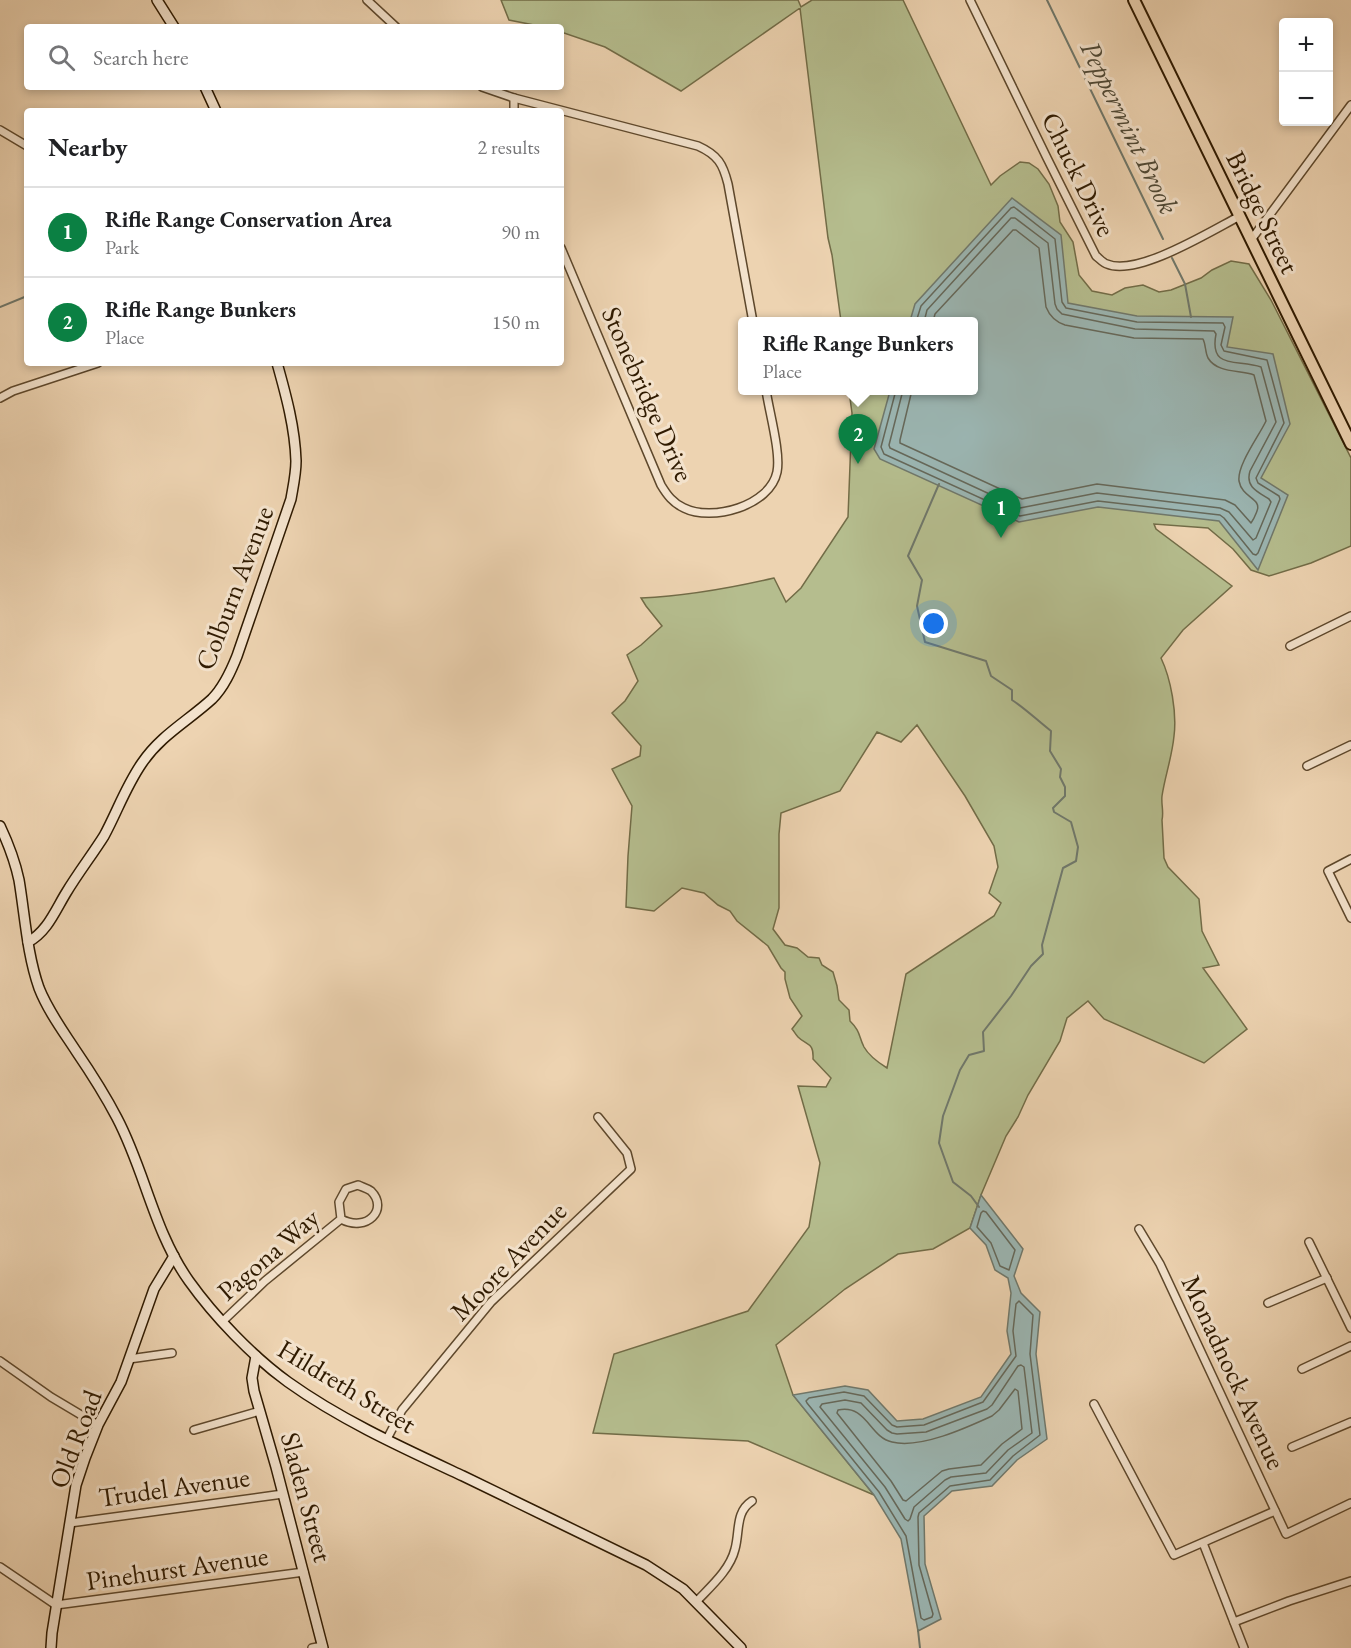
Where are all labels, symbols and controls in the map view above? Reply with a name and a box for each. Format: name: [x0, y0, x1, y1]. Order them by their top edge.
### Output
map controls: [1279, 18, 1333, 126]
button: +: [1279, 18, 1333, 72]
search box: [24, 24, 564, 90]
water label: Peppermint Brook: [1072, 34, 1188, 220]
icon: search: [45, 41, 78, 74]
text: Search here: [93, 43, 188, 72]
button: −: [1279, 72, 1333, 126]
street label: Chuck Drive: [1034, 106, 1124, 242]
text: Nearby: [48, 130, 128, 164]
text: 2 results: [477, 134, 540, 160]
street label: Bridge Street: [1218, 145, 1308, 280]
text: Rifle Range Conservation Area: [105, 205, 392, 234]
text: 1: [62, 219, 73, 245]
text: 90 m: [501, 219, 540, 245]
text: Park: [105, 234, 139, 260]
text: Rifle Range Bunkers: [105, 295, 296, 324]
street label: Stonebridge Drive: [594, 301, 702, 487]
text: 2: [62, 309, 73, 335]
text: 150 m: [492, 309, 540, 335]
popup: [738, 317, 978, 395]
text: Place: [105, 324, 144, 350]
text: Rifle Range Bunkers: [763, 329, 953, 358]
text: Place: [763, 358, 802, 384]
pin: 2: [838, 414, 878, 464]
pin: 1: [982, 488, 1020, 538]
street label: Colburn Avenue: [187, 501, 281, 675]
your location: [919, 609, 948, 638]
street label: Moore Avenue: [442, 1194, 574, 1328]
street label: Pagona Way: [210, 1200, 326, 1308]
street label: Monadnock Avenue: [1174, 1269, 1294, 1475]
street label: Hildreth Street: [271, 1331, 423, 1441]
street label: Old Road: [40, 1384, 110, 1493]
street label: Sladen Street: [273, 1428, 341, 1566]
street label: Trudel Avenue: [96, 1459, 252, 1515]
street label: Pinehurst Avenue: [84, 1538, 270, 1598]

